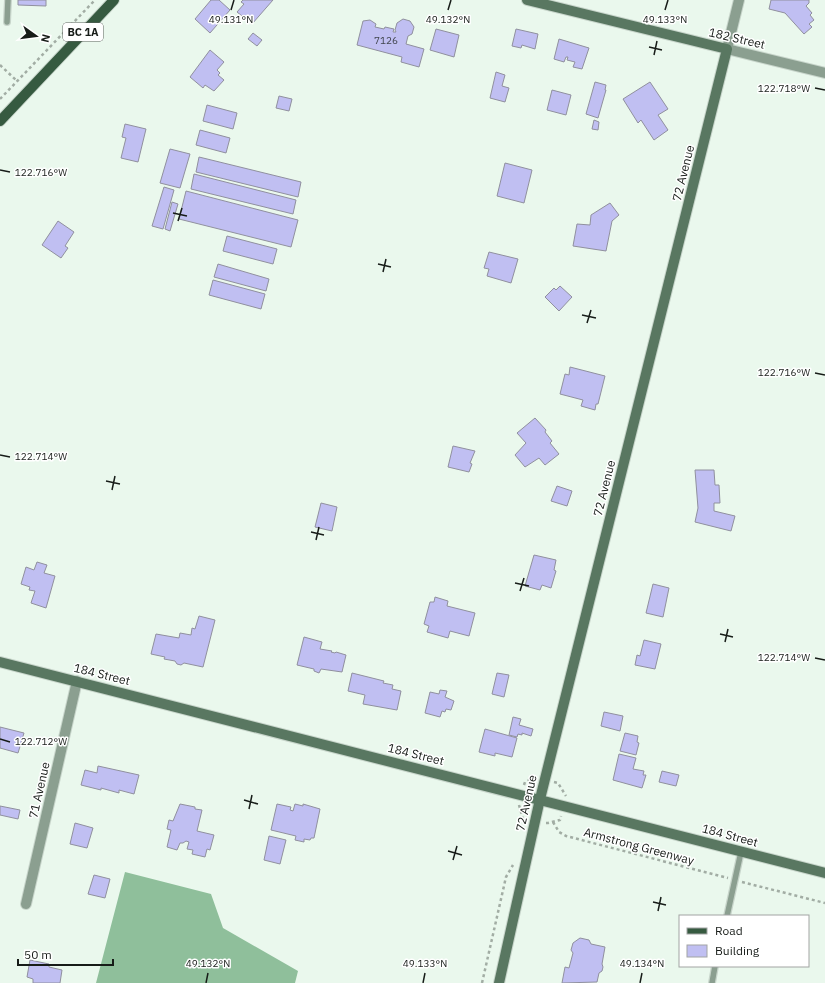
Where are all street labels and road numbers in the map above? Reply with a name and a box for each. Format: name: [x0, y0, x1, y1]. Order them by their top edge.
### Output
road number: BC 1A: [63, 23, 103, 41]
street label: 182 Street: [707, 24, 767, 52]
street label: 72 Avenue: [669, 143, 697, 203]
street label: 72 Avenue: [590, 458, 618, 518]
street label: 184 Street: [72, 660, 132, 688]
street label: 184 Street: [386, 740, 446, 768]
street label: 71 Avenue: [25, 760, 53, 820]
street label: 72 Avenue: [512, 773, 540, 833]
street label: 184 Street: [700, 820, 760, 850]
street label: Armstrong Greenway: [582, 824, 696, 868]

